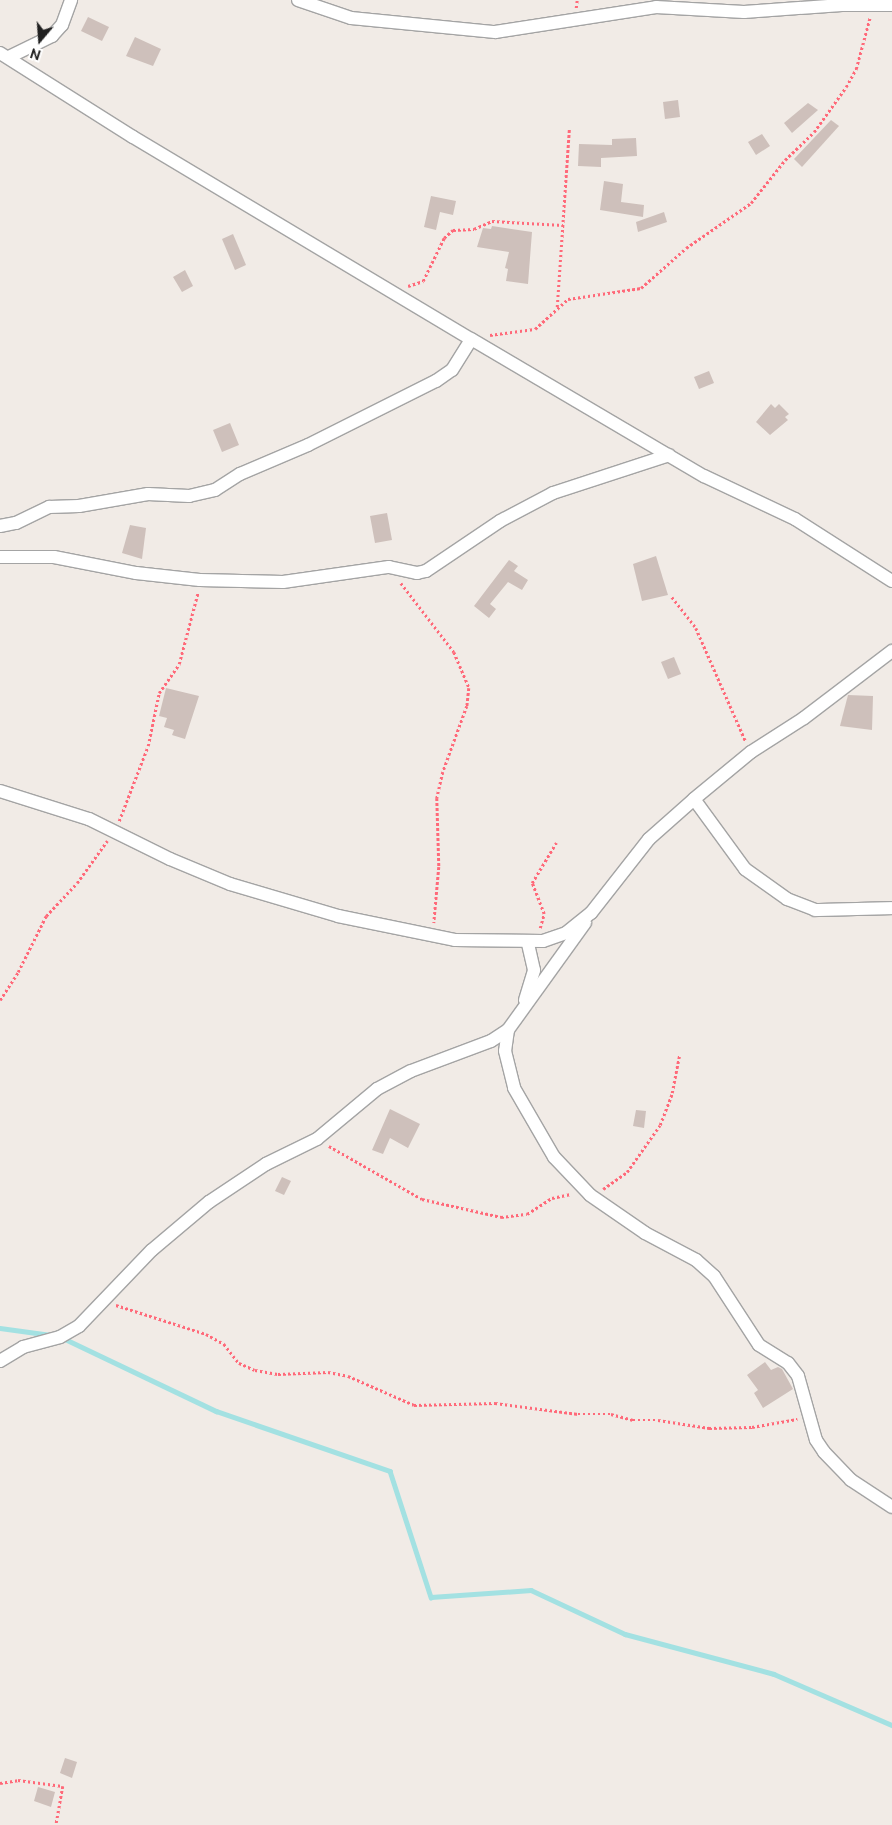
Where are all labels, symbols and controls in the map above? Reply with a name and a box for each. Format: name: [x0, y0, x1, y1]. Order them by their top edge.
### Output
north arrow: [15, 15, 65, 65]
text: N: [28, 45, 43, 63]

